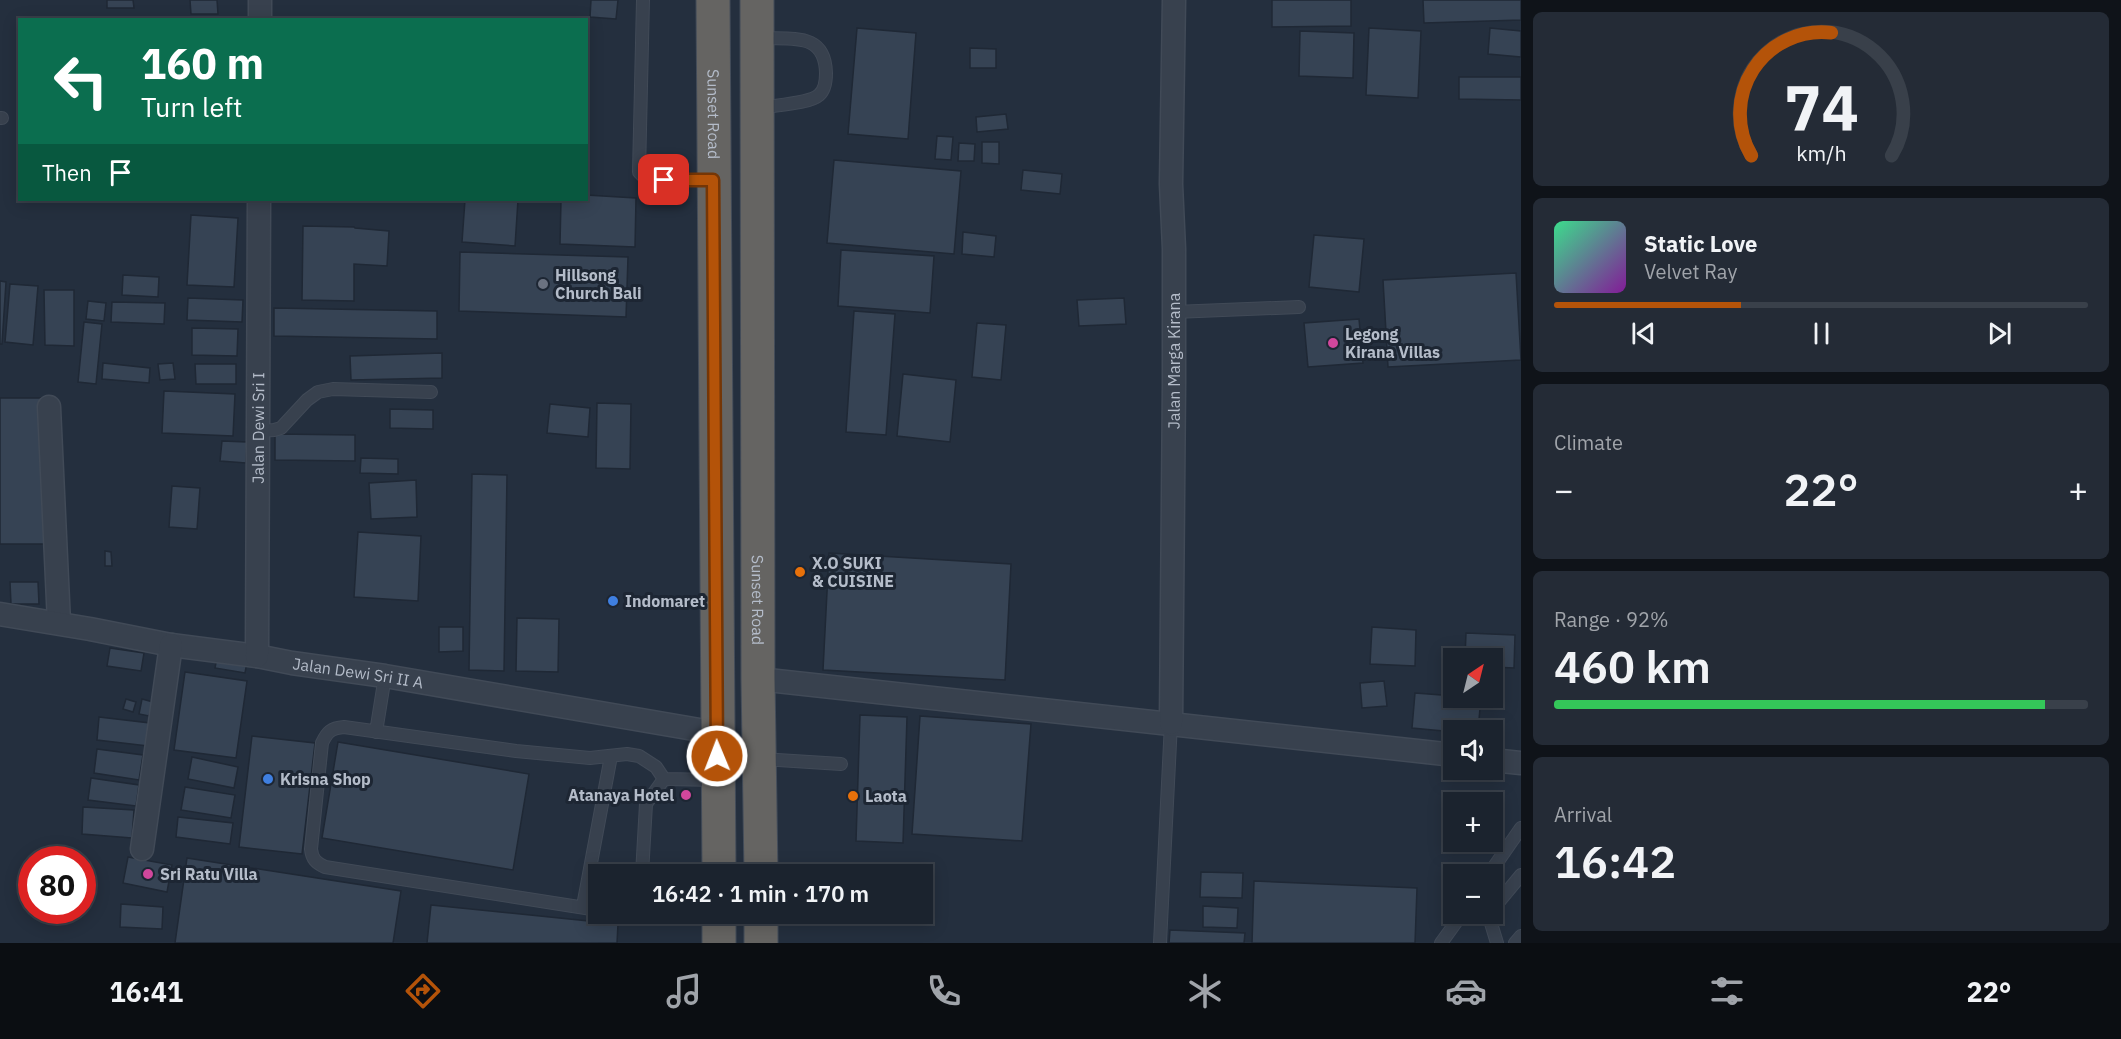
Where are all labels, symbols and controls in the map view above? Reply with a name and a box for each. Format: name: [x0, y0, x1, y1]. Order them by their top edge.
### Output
text: 160 m: [141, 36, 264, 91]
icon: left: [42, 42, 120, 120]
text: 74: [1784, 66, 1858, 147]
street label: Sunset Road: [703, 69, 724, 159]
text: Turn left: [141, 89, 242, 124]
text: km/h: [1796, 139, 1846, 167]
pin: [638, 154, 689, 205]
icon: arrive: [104, 156, 137, 189]
text: Then: [42, 158, 92, 187]
icon: arrive: [647, 163, 680, 196]
text: Static Love: [1644, 229, 1757, 258]
text: Velvet Ray: [1644, 258, 1737, 285]
place label: Hillsong Church Bali: [555, 265, 642, 303]
marker: Hillsong Church Bali: [536, 277, 550, 291]
street label: Jalan Marga Kirana: [1164, 292, 1184, 429]
icon: previous: [1627, 317, 1660, 350]
icon: pause: [1805, 317, 1838, 350]
icon: next: [1983, 317, 2016, 350]
place label: Legong Kirana Villas: [1345, 324, 1440, 362]
marker: Legong Kirana Villas: [1326, 336, 1340, 350]
street label: Jalan Dewi Sri I: [248, 372, 268, 484]
text: Climate: [1554, 429, 1623, 456]
text: 22°: [1783, 460, 1859, 518]
text: −: [1554, 468, 1574, 511]
text: +: [2068, 468, 2088, 511]
place label: X.O SUKI & CUISINE: [812, 553, 894, 591]
street label: Sunset Road: [748, 555, 768, 645]
marker: X.O SUKI & CUISINE: [793, 565, 807, 579]
place label: Indomaret: [625, 591, 705, 611]
marker: Indomaret: [606, 594, 620, 608]
text: Range · 92%: [1554, 606, 1669, 633]
text: 460 km: [1554, 637, 1711, 695]
north arrow: [1443, 648, 1503, 708]
map controls: [1443, 648, 1503, 924]
street label: Jalan Dewi Sri II A: [291, 653, 425, 692]
button: sound: [1443, 720, 1503, 780]
position arrow: [685, 724, 749, 788]
place label: Krisna Shop: [280, 769, 371, 789]
marker: Krisna Shop: [261, 772, 275, 786]
place label: Atanaya Hotel: [568, 785, 674, 805]
place label: Laota: [865, 786, 907, 806]
marker: Atanaya Hotel: [679, 788, 693, 802]
marker: Laota: [846, 789, 860, 803]
button: +: [1443, 792, 1503, 852]
text: Arrival: [1554, 801, 1612, 828]
text: 16:42: [1554, 832, 1676, 890]
speed limit sign: 80: [18, 846, 96, 924]
place label: Sri Ratu Villa: [160, 864, 258, 884]
button: −: [1443, 864, 1503, 924]
marker: Sri Ratu Villa: [141, 867, 155, 881]
text: 16:42 · 1 min · 170 m: [652, 879, 869, 908]
icon: directions: [402, 970, 444, 1012]
icon: music: [663, 970, 705, 1012]
icon: phone: [923, 970, 965, 1012]
icon: climate: [1184, 970, 1226, 1012]
icon: car: [1445, 970, 1487, 1012]
icon: filters: [1706, 970, 1748, 1012]
text: 16:41: [109, 974, 183, 1009]
text: 22°: [1966, 974, 2012, 1009]

